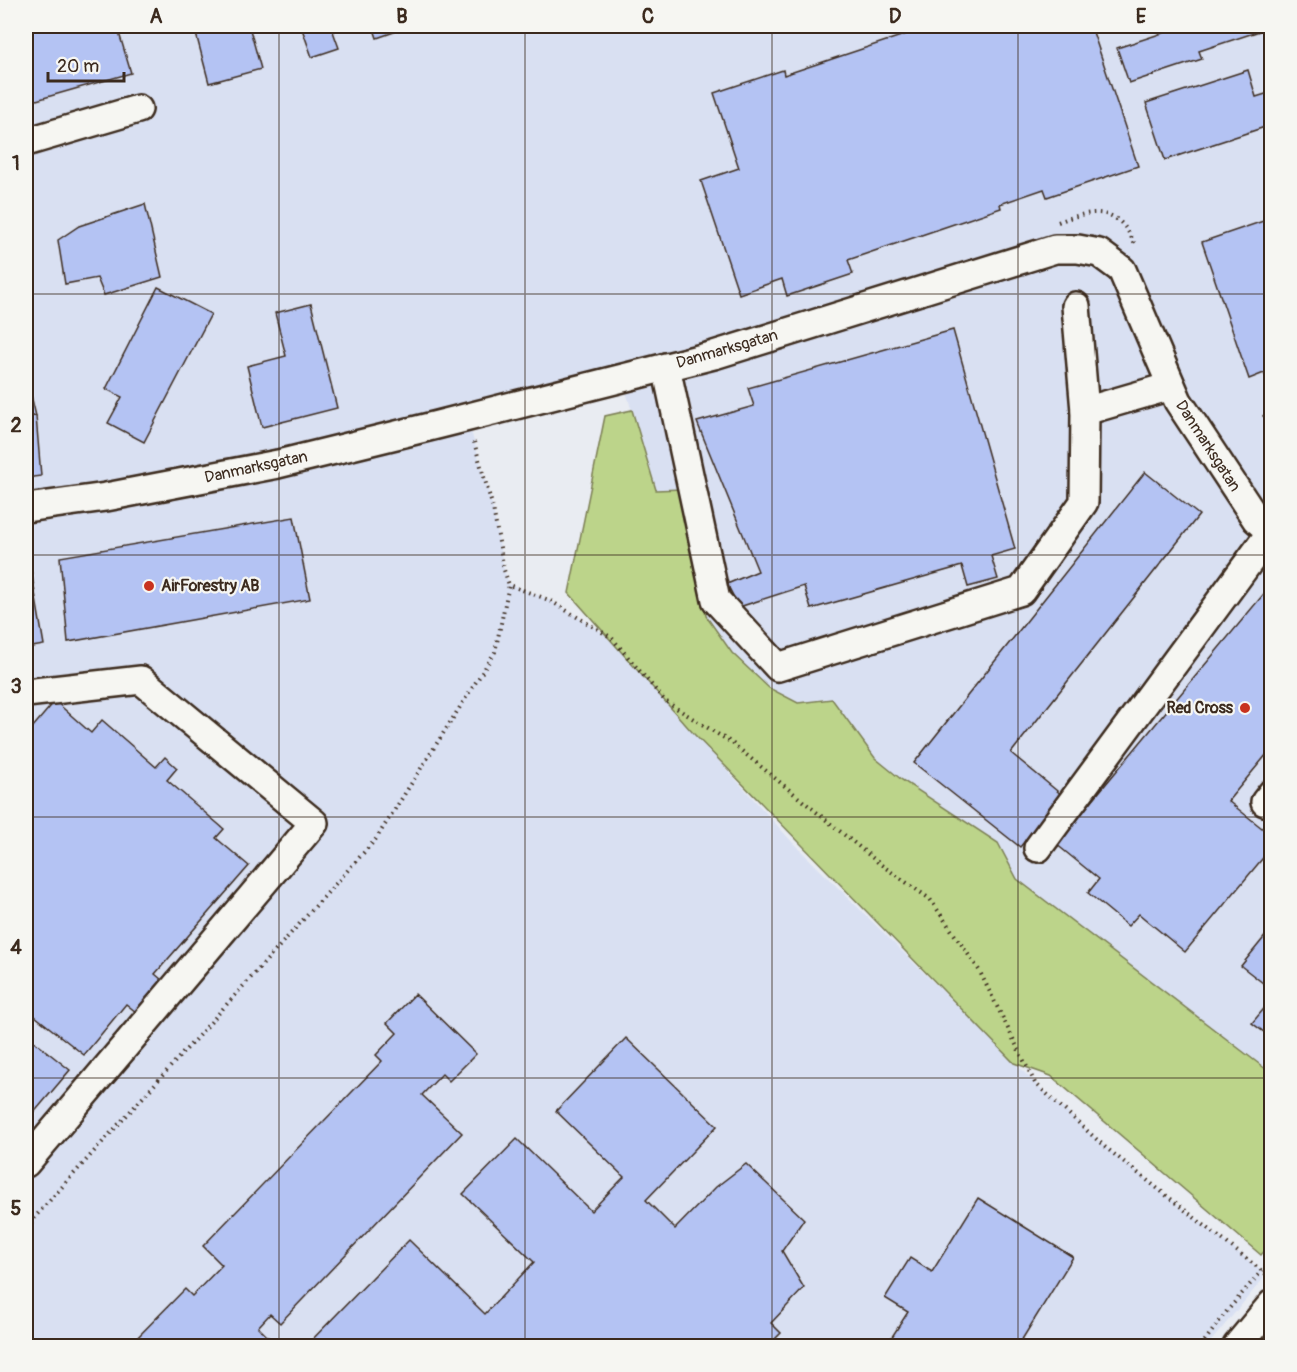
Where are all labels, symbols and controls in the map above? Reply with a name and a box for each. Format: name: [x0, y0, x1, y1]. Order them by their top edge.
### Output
text: A: [150, 4, 163, 29]
text: B: [396, 4, 408, 29]
text: C: [642, 4, 654, 29]
text: D: [889, 4, 902, 29]
text: E: [1136, 4, 1147, 29]
scale bar: [48, 45, 124, 83]
text: 20 m: [57, 55, 99, 78]
text: 1: [12, 151, 20, 176]
street label: Danmarksgatan: [674, 325, 780, 373]
street label: Danmarksgatan: [1171, 397, 1245, 495]
text: 2: [10, 413, 22, 438]
street label: Danmarksgatan: [203, 446, 309, 488]
place label: AirForestry AB: [161, 576, 259, 596]
marker: AirForestry AB: [142, 579, 156, 593]
text: 3: [10, 674, 22, 699]
place label: Red Cross: [1166, 698, 1234, 718]
marker: Red Cross: [1238, 701, 1252, 715]
text: 4: [10, 935, 22, 960]
text: 5: [11, 1196, 22, 1221]

